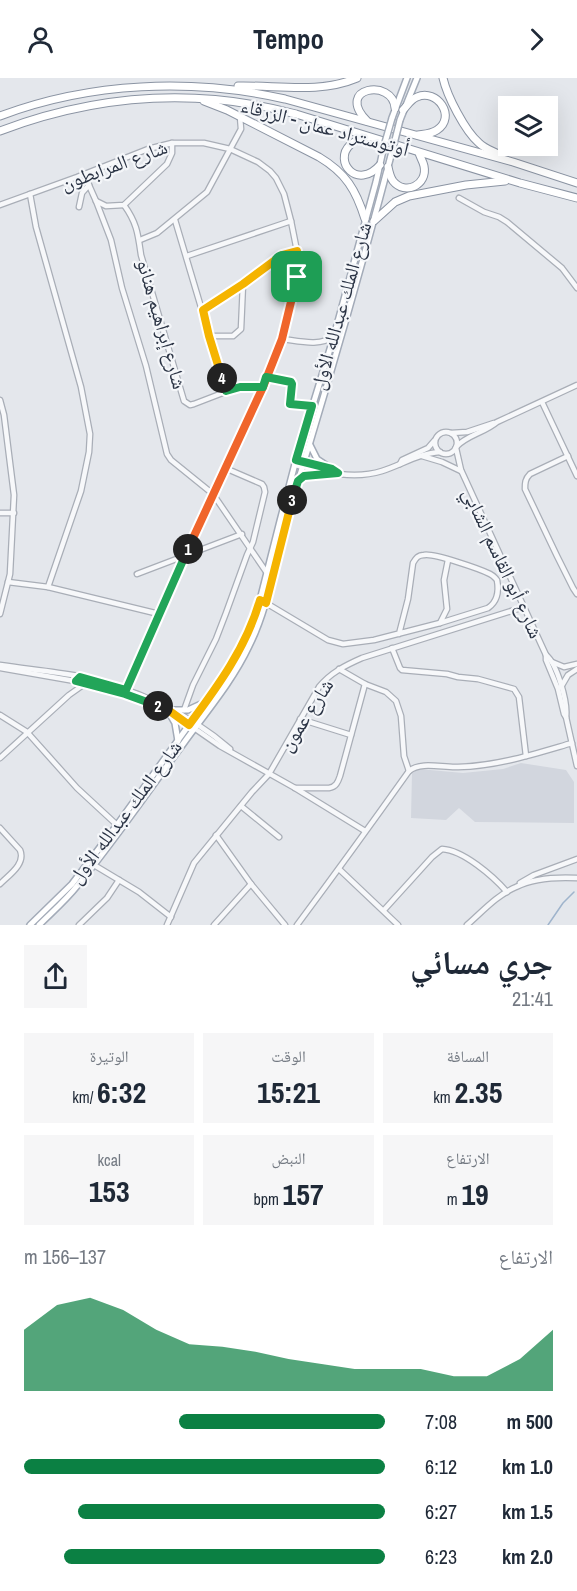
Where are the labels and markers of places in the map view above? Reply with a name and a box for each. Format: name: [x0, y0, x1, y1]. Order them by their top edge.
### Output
pin: [271, 251, 322, 302]
pin: 4: [207, 363, 237, 393]
pin: 3: [277, 485, 307, 515]
pin: 1: [173, 534, 203, 564]
pin: 2: [143, 691, 173, 721]

